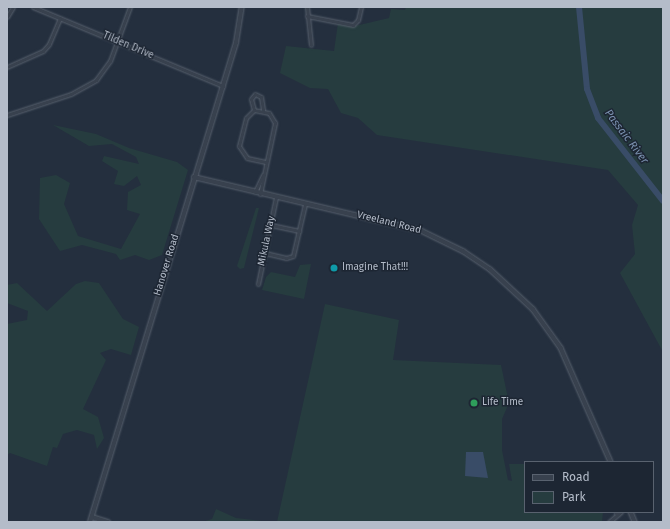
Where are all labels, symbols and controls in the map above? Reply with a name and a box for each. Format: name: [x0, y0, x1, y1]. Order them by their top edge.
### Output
street label: Tilden Drive: [101, 30, 155, 62]
water label: Passaic River: [601, 107, 651, 167]
street label: Vreeland Road: [356, 209, 422, 237]
street label: Mikula Way: [256, 215, 278, 267]
street label: Hanover Road: [152, 233, 182, 297]
place label: Imagine That!!!: [342, 262, 408, 274]
marker: Imagine That!!!: [329, 263, 339, 273]
place label: Life Time: [482, 397, 523, 409]
marker: Life Time: [469, 398, 479, 408]
legend: [524, 461, 654, 513]
text: Road: [562, 470, 590, 484]
text: Park: [562, 490, 586, 504]

